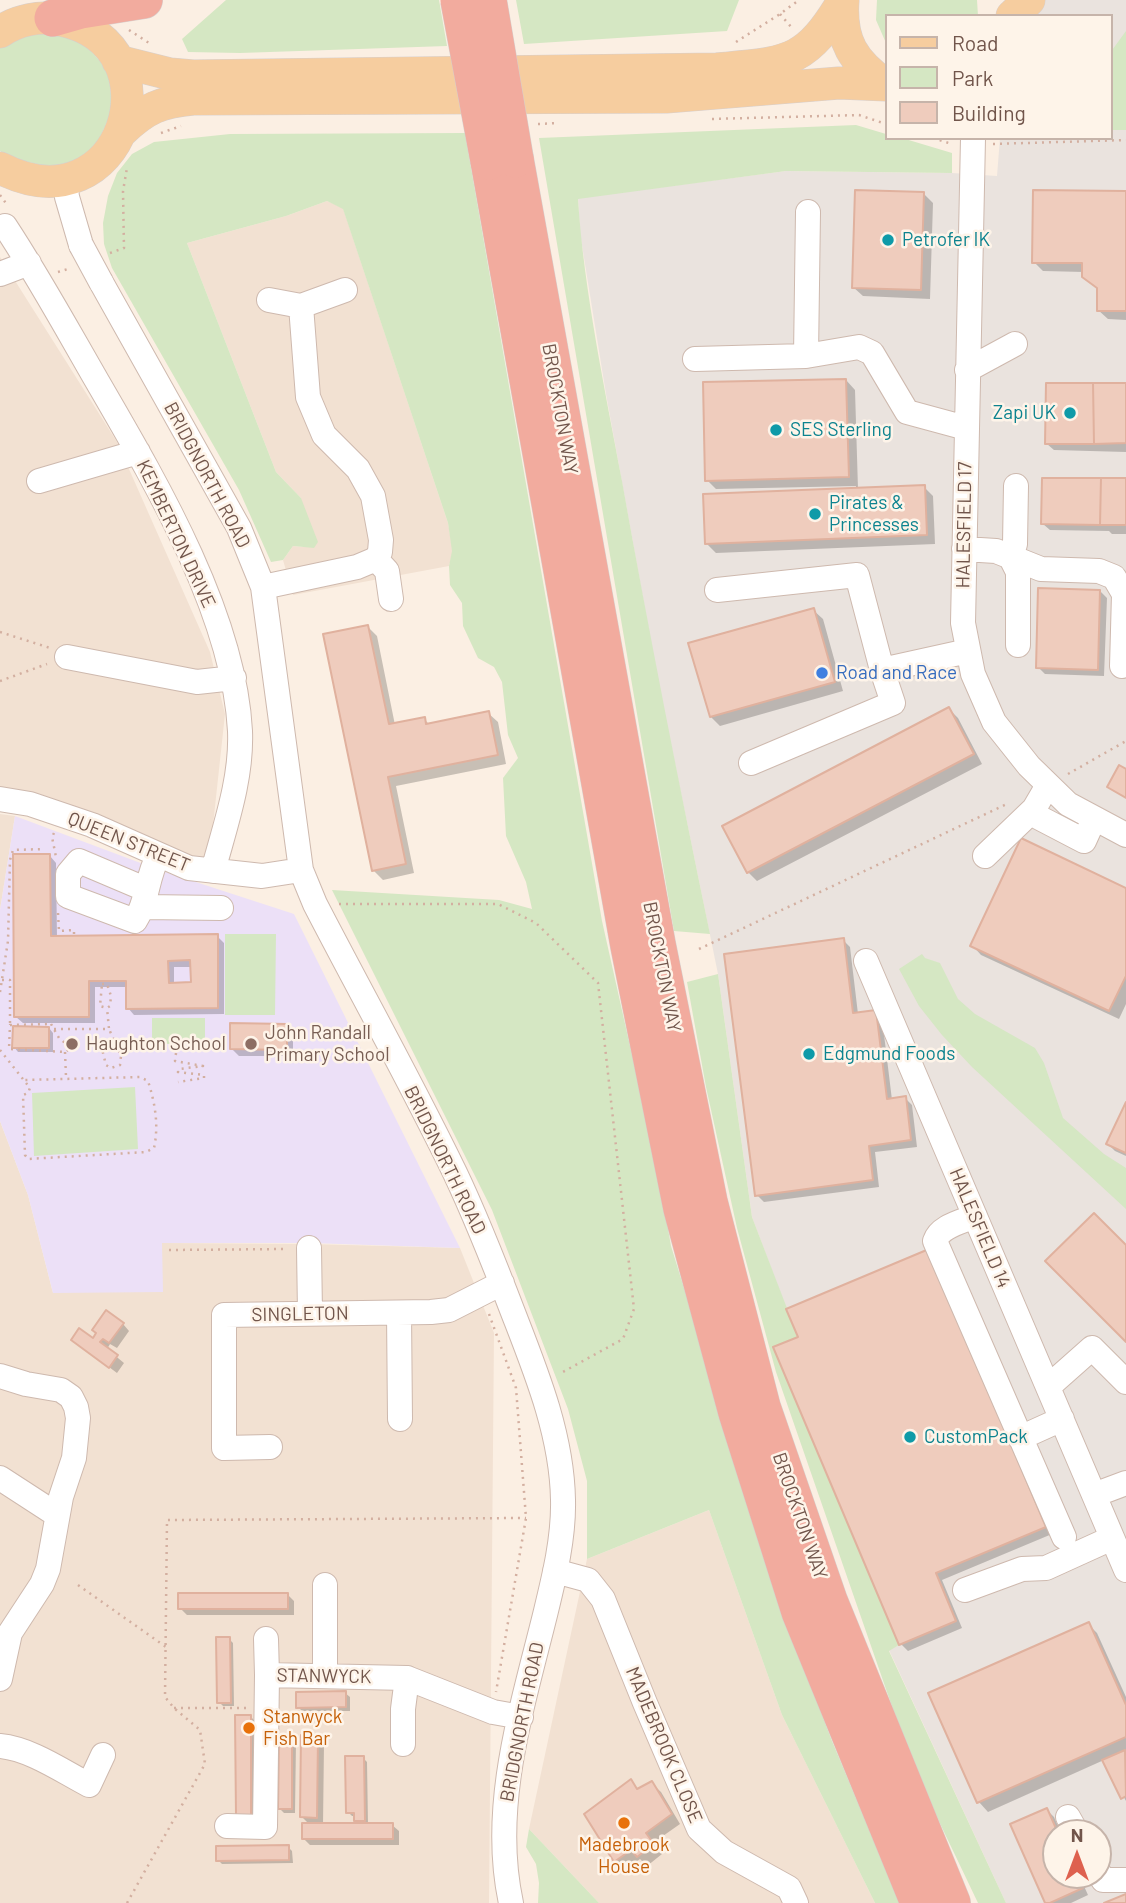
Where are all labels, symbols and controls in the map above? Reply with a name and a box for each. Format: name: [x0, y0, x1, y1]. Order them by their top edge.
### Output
legend: [884, 14, 1112, 140]
text: Road: [952, 30, 998, 55]
text: Park: [952, 65, 993, 90]
text: Building: [952, 100, 1026, 125]
place label: Petrofer IK: [902, 229, 990, 251]
marker: Petrofer IK: [880, 232, 896, 248]
street label: BROCKTON WAY: [537, 342, 583, 476]
street label: BRIDGNORTH ROAD: [159, 398, 255, 552]
place label: Zapi UK: [993, 402, 1056, 424]
marker: Zapi UK: [1062, 405, 1078, 421]
place label: SES Sterling: [790, 419, 892, 441]
marker: SES Sterling: [768, 422, 784, 438]
street label: KEMBERTON DRIVE: [132, 456, 220, 612]
street label: HALESFIELD 17: [951, 461, 977, 589]
place label: Pirates & Princesses: [829, 492, 919, 536]
marker: Pirates & Princesses: [807, 506, 823, 522]
place label: Road and Race: [836, 662, 957, 684]
marker: Road and Race: [814, 665, 830, 681]
street label: QUEEN STREET: [65, 807, 193, 877]
street label: BROCKTON WAY: [638, 900, 686, 1034]
place label: John Randall Primary School: [265, 1022, 390, 1066]
place label: Haughton School: [86, 1033, 226, 1055]
marker: Haughton School: [64, 1036, 80, 1052]
marker: John Randall Primary School: [243, 1036, 259, 1052]
place label: Edgmund Foods: [823, 1043, 955, 1065]
marker: Edgmund Foods: [801, 1046, 817, 1062]
street label: BRIDGNORTH ROAD: [399, 1082, 491, 1238]
street label: HALESFIELD 14: [944, 1165, 1016, 1291]
street label: SINGLETON: [251, 1302, 349, 1326]
place label: CustomPack: [924, 1426, 1028, 1448]
marker: CustomPack: [902, 1429, 918, 1445]
street label: BROCKTON WAY: [768, 1450, 832, 1582]
street label: BRIDGNORTH ROAD: [495, 1640, 549, 1804]
street label: MADEBROOK CLOSE: [621, 1663, 707, 1827]
street label: STANWYCK: [276, 1664, 372, 1688]
place label: Stanwyck Fish Bar: [263, 1706, 342, 1750]
marker: Stanwyck Fish Bar: [241, 1720, 257, 1736]
marker: Madebrook House: [616, 1815, 632, 1831]
north arrow: [1042, 1819, 1112, 1889]
text: N: [1071, 1823, 1083, 1846]
place label: Madebrook House: [578, 1834, 670, 1878]

